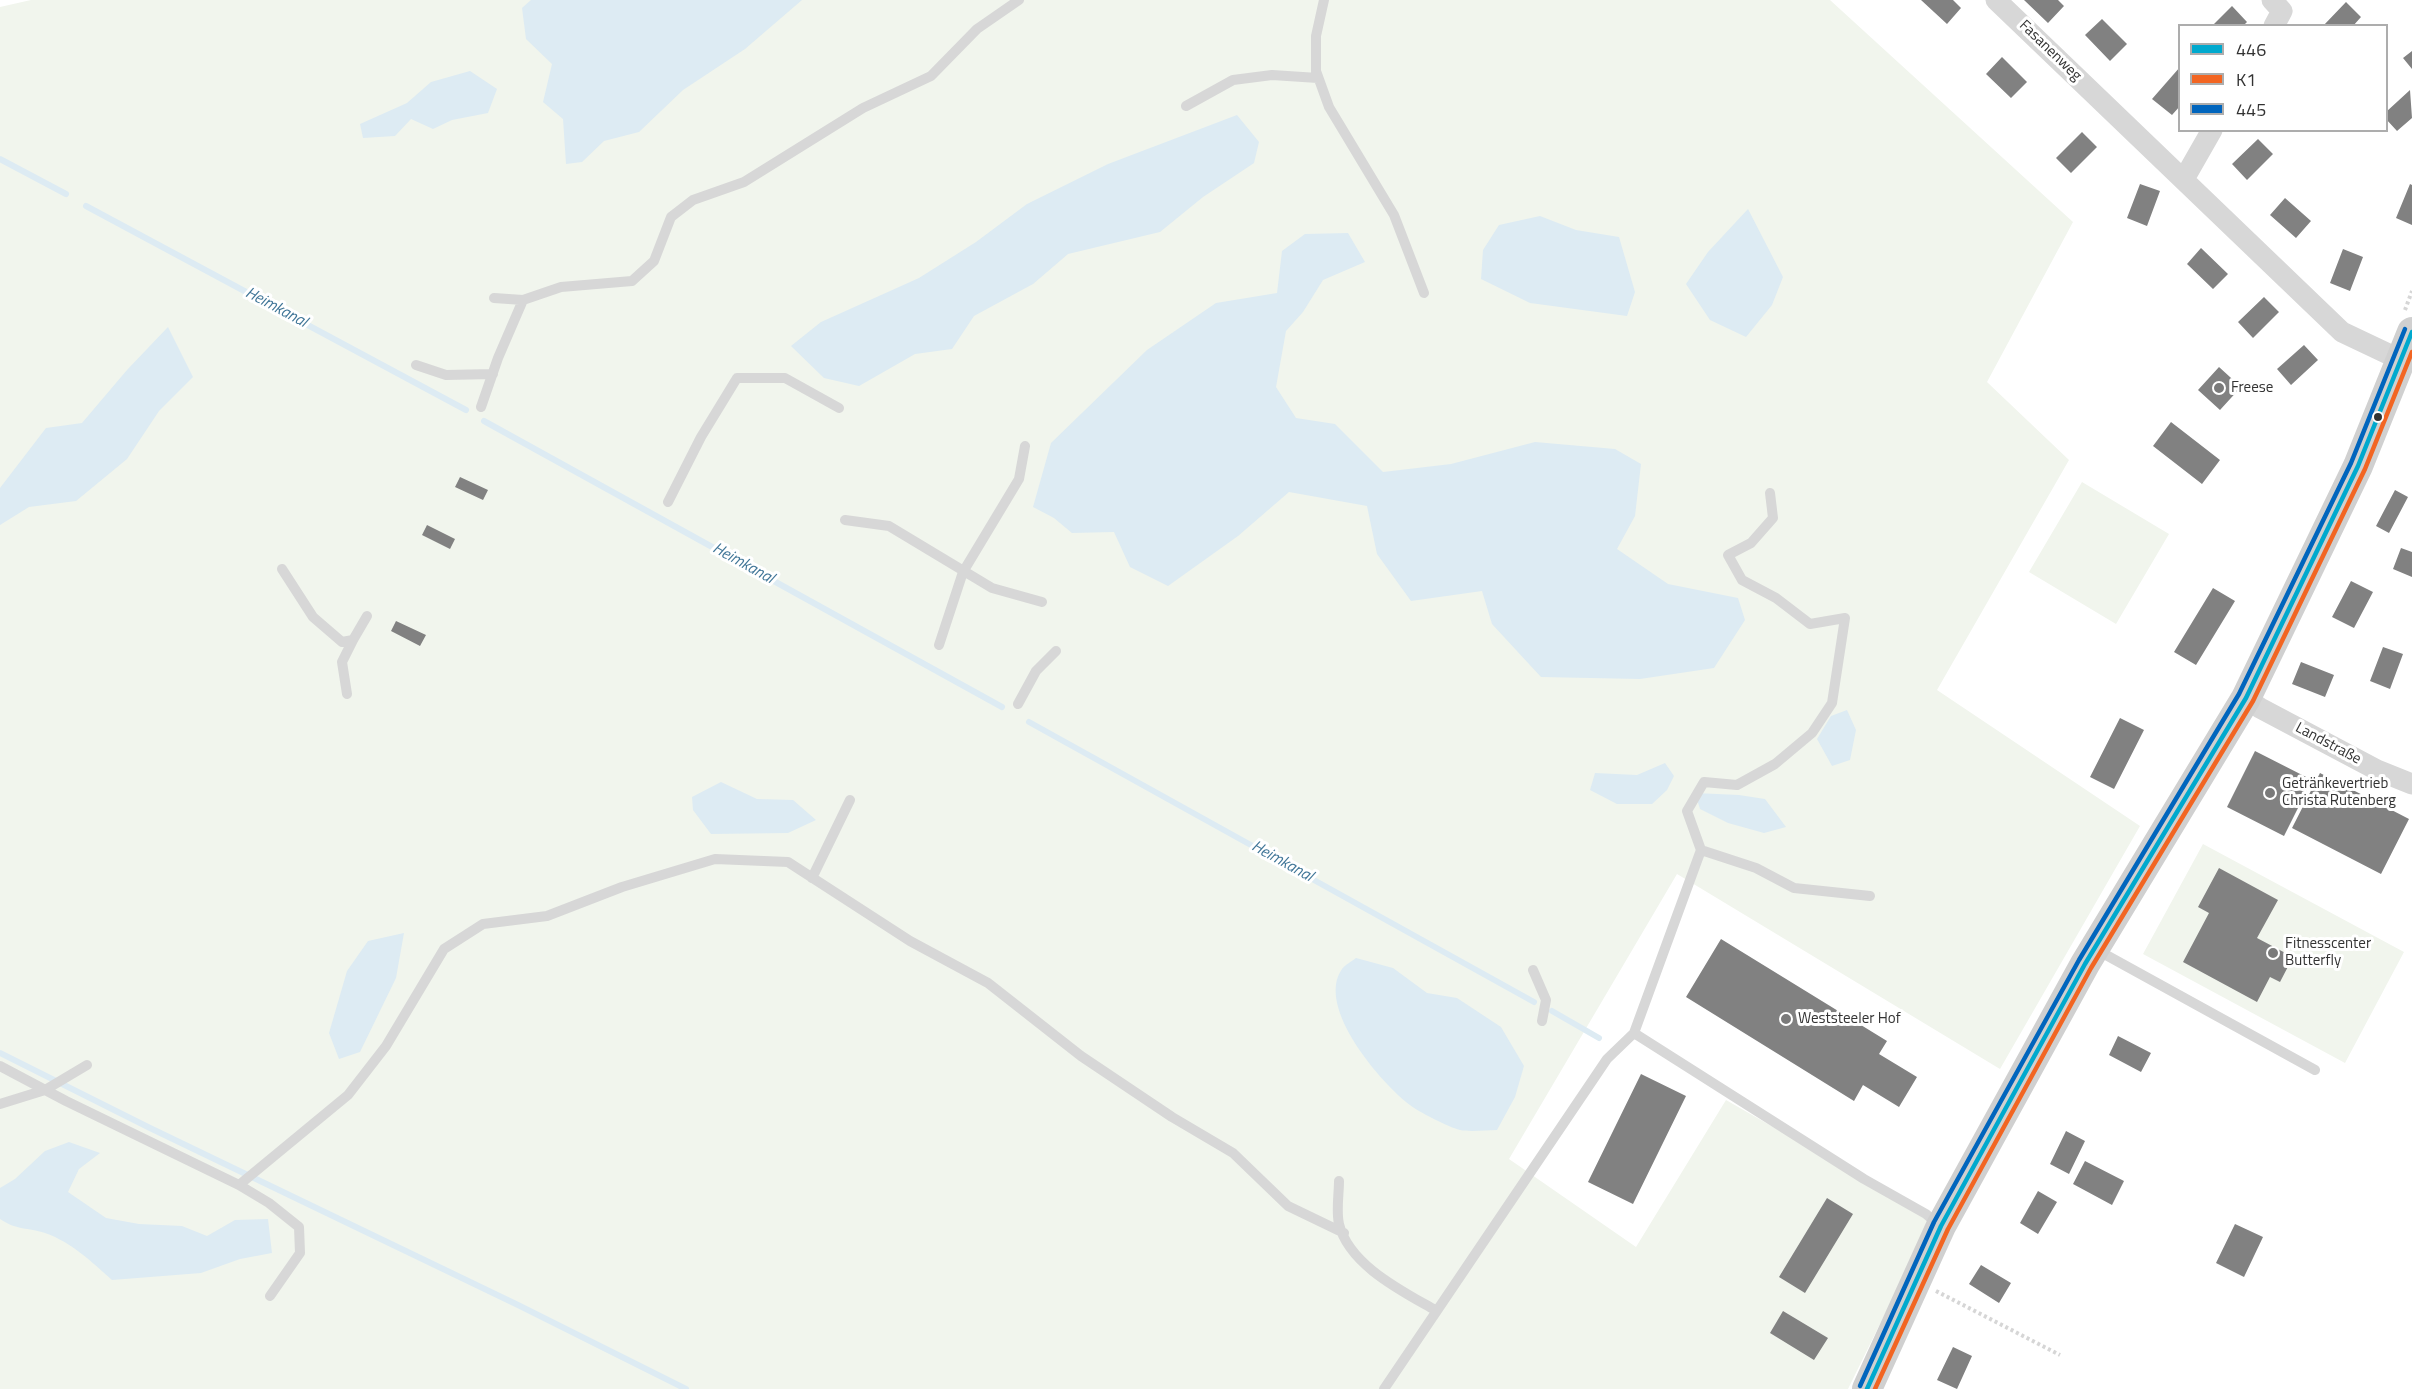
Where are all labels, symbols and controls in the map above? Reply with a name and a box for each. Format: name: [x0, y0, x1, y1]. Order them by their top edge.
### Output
street label: Fasanenweg: [2015, 17, 2085, 85]
legend: [2178, 24, 2388, 132]
text: 446: [2236, 36, 2266, 63]
text: K1: [2236, 66, 2256, 93]
text: 445: [2236, 96, 2266, 123]
water label: Heimkanal: [242, 284, 310, 332]
place label: Freese: [2231, 379, 2273, 397]
marker: Freese: [2212, 381, 2226, 395]
unlabelled marker: [2372, 411, 2384, 423]
water label: Heimkanal: [709, 539, 777, 589]
street label: Landstraße: [2292, 719, 2364, 769]
place label: Getränkevertrieb Christa Rutenberg: [2282, 775, 2396, 810]
marker: Getränkevertrieb Christa Rutenberg: [2263, 786, 2277, 800]
water label: Heimkanal: [1248, 837, 1316, 887]
place label: Fitnesscenter Butterfly: [2285, 935, 2371, 970]
marker: Fitnesscenter Butterfly: [2266, 946, 2280, 960]
place label: Weststeeler Hof: [1798, 1010, 1901, 1028]
marker: Weststeeler Hof: [1779, 1012, 1793, 1026]

